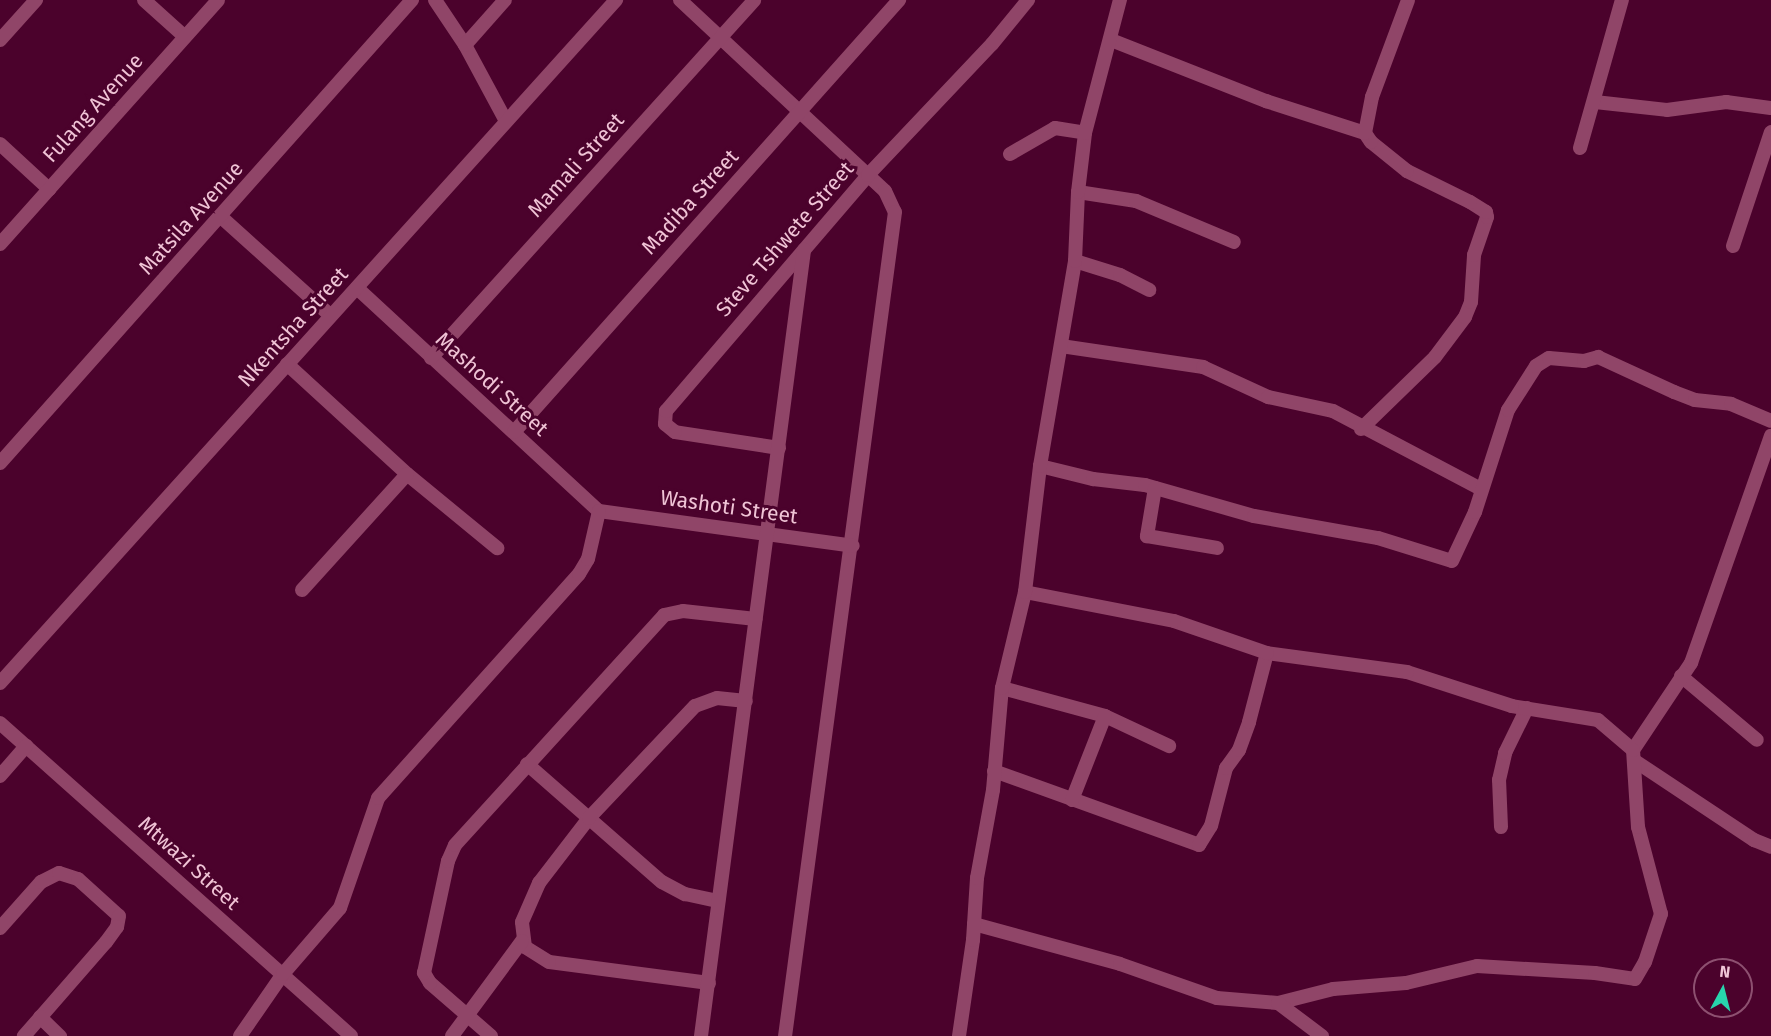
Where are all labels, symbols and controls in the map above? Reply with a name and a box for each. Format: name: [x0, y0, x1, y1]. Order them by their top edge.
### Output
street label: Fulang Avenue: [38, 48, 148, 168]
street label: Mamali Street: [523, 108, 629, 222]
street label: Madiba Street: [636, 144, 744, 260]
street label: Matsila Avenue: [134, 156, 248, 280]
street label: Steve Tshwete Street: [711, 156, 859, 322]
street label: Nkentsha Street: [233, 262, 353, 392]
street label: Mashodi Street: [430, 327, 554, 441]
street label: Washoti Street: [659, 485, 799, 529]
street label: Mtwazi Street: [133, 811, 245, 915]
north arrow: [1693, 958, 1753, 1018]
text: N: [1719, 962, 1731, 982]

